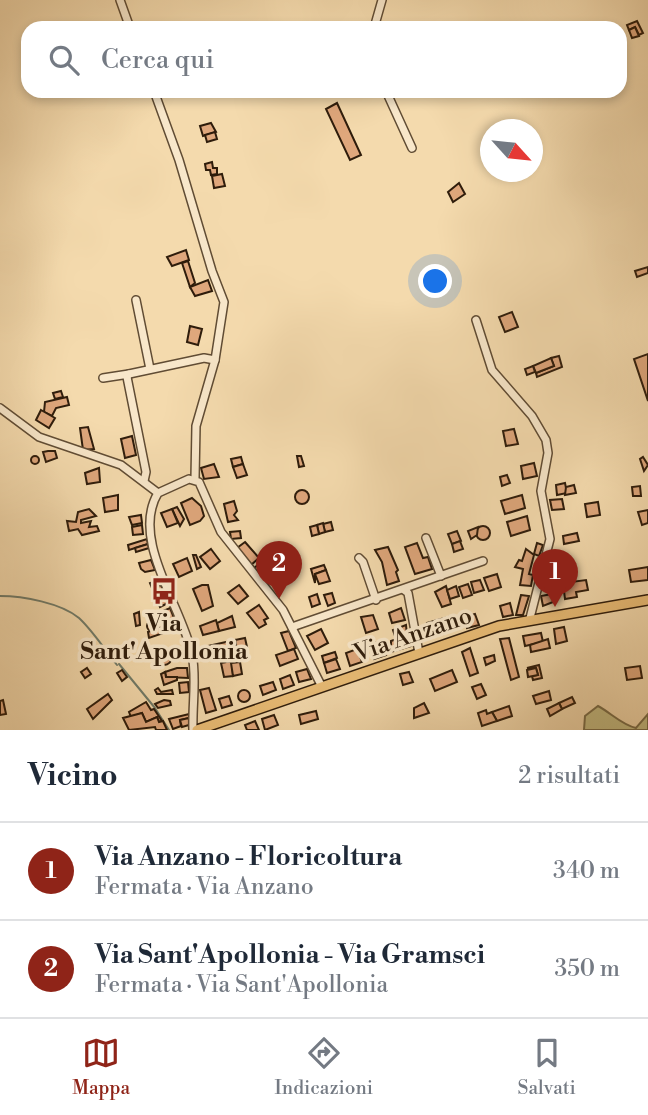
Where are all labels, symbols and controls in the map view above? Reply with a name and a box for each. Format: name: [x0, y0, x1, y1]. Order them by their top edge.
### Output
search box: [21, 21, 627, 98]
icon: search: [45, 41, 83, 79]
text: Cerca qui: [101, 44, 214, 76]
north arrow: [480, 119, 543, 182]
your location: [418, 264, 452, 298]
pin: 2: [256, 541, 302, 599]
pin: 1: [532, 549, 578, 607]
bus stop icon: Via Sant'Apollonia: [149, 576, 179, 606]
street label: Via Anzano: [349, 601, 476, 670]
place label: Via Sant'Apollonia: [80, 609, 249, 667]
text: Vicino: [28, 757, 118, 795]
text: 2 risultati: [518, 762, 620, 790]
text: Via Anzano - Floricoltura: [95, 841, 402, 873]
text: 1: [45, 857, 57, 885]
text: 340 m: [553, 857, 620, 885]
text: Fermata · Via Anzano: [95, 873, 314, 901]
text: Via Sant'Apollonia - Via Gramsci: [95, 939, 485, 971]
text: 2: [44, 955, 58, 983]
text: 350 m: [554, 955, 620, 983]
text: Fermata · Via Sant'Apollonia: [95, 971, 388, 999]
tab: Mappa: [72, 1034, 130, 1100]
tab: Indicazioni: [275, 1034, 373, 1100]
tab: Salvati: [517, 1034, 576, 1100]

